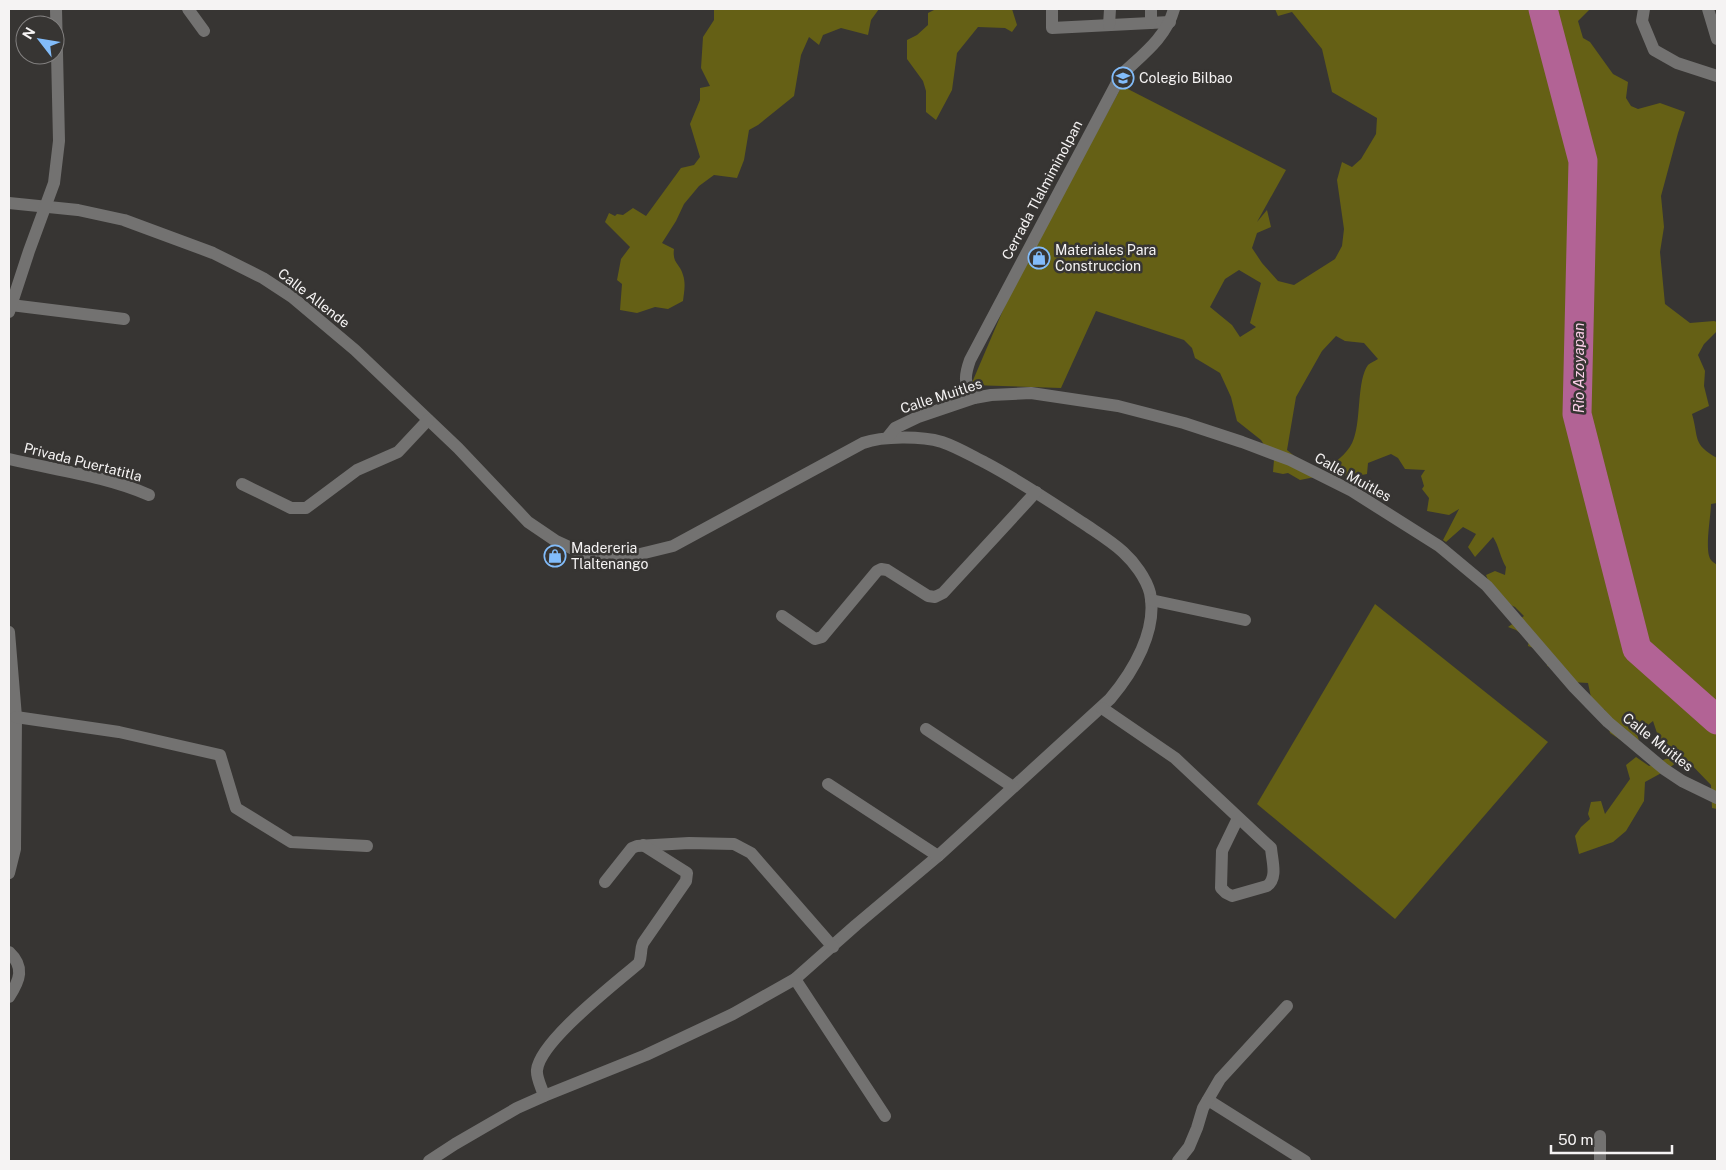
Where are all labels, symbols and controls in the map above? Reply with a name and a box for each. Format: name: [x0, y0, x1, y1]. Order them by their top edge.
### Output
north arrow: [15, 15, 65, 65]
text: N: [19, 24, 39, 42]
school or university icon: Colegio Bilbao: [1111, 66, 1135, 90]
place label: Colegio Bilbao: [1139, 70, 1233, 86]
street label: Cerrada Tlalmiminolpan: [998, 118, 1086, 262]
place label: Materiales Para Construccion: [1055, 242, 1156, 274]
shop icon: Materiales Para Construccion: [1027, 246, 1051, 270]
street label: Calle Allende: [275, 265, 353, 331]
water label: Rio Azoyapan: [1570, 323, 1587, 413]
street label: Calle Muitles: [898, 375, 984, 417]
street label: Privada Puertatitla: [22, 440, 144, 484]
street label: Calle Muitles: [1312, 449, 1394, 505]
place label: Madereria Tlaltenango: [571, 540, 648, 572]
shop icon: Madereria Tlaltenango: [543, 544, 567, 568]
street label: Calle Muitles: [1620, 710, 1696, 774]
scale bar: [1551, 1122, 1672, 1154]
text: 50 m: [1558, 1131, 1593, 1148]

